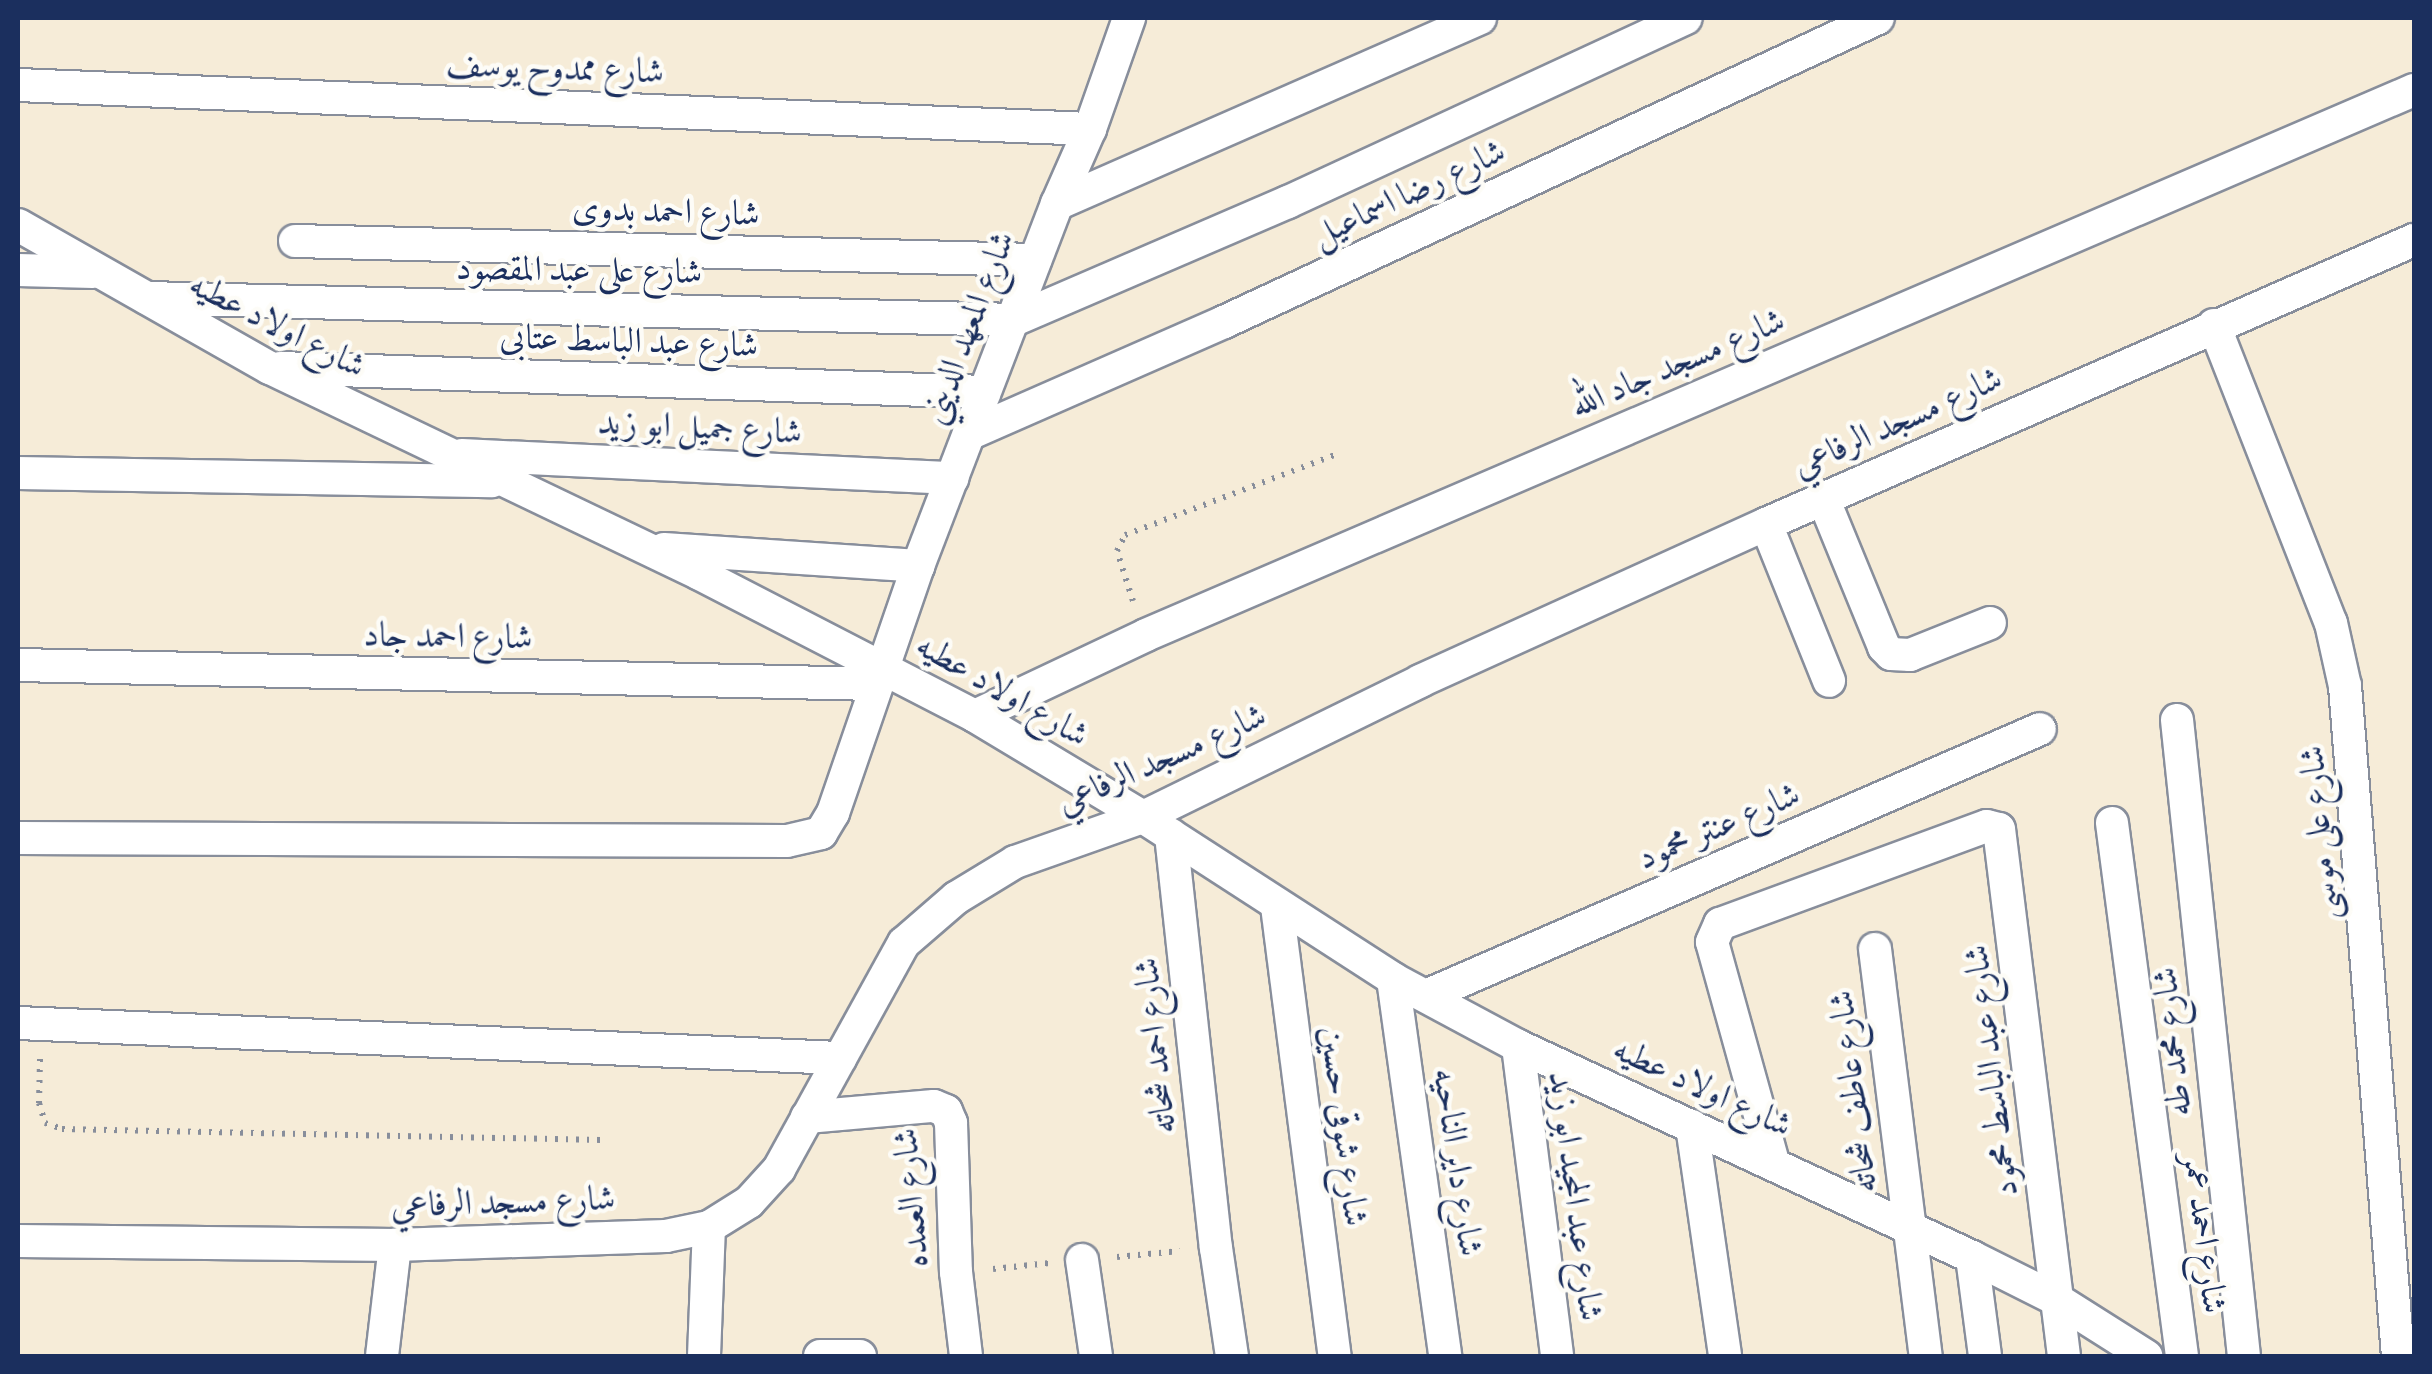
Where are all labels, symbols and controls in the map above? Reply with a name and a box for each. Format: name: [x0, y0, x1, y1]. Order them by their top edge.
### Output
street label: شارع ممدوح يوسف: [445, 42, 665, 92]
street label: شارع رضا اسماعيل: [1304, 129, 1512, 255]
street label: شارع احمد بدوى: [571, 186, 761, 234]
street label: شارع المعهد الديني: [911, 225, 1023, 429]
street label: شارع على عبد المقصود: [455, 246, 703, 292]
street label: شارع اولاد عطيه: [183, 262, 373, 386]
street label: شارع مسجد جاد الله: [1563, 298, 1791, 426]
street label: شارع عبد الباسط عتابى: [499, 314, 759, 366]
street label: شارع مسجد الرفاعي: [1786, 356, 2008, 486]
street label: شارع جميل ابو زيد: [597, 400, 803, 452]
street label: شارع احمد جاد: [363, 613, 533, 657]
street label: شارع اولاد عطيه: [909, 623, 1097, 755]
street label: شارع مسجد الرفاعي: [1050, 693, 1272, 823]
street label: شارع على موسى: [2289, 744, 2347, 922]
street label: شارع عنتر محمود: [1630, 772, 1806, 878]
street label: شارع عبد الباسط محمود: [1954, 943, 2026, 1199]
street label: شارع احمد شحاته: [1124, 956, 1184, 1136]
street label: شارع محمد طه: [2142, 965, 2200, 1119]
street label: شارع عاطف شحاته: [1819, 988, 1885, 1196]
street label: شارع شوقى حسين: [1312, 1024, 1378, 1228]
street label: شارع اولاد عطيه: [1607, 1026, 1799, 1146]
street label: شارع داير الناحيه: [1425, 1065, 1493, 1259]
street label: شارع عبد المجيد ابو زيد: [1541, 1069, 1613, 1323]
street label: شارع العمده: [883, 1126, 937, 1270]
street label: شارع احمد عمر: [2175, 1150, 2237, 1316]
street label: شارع مسجد الرفاعي: [390, 1176, 616, 1226]

